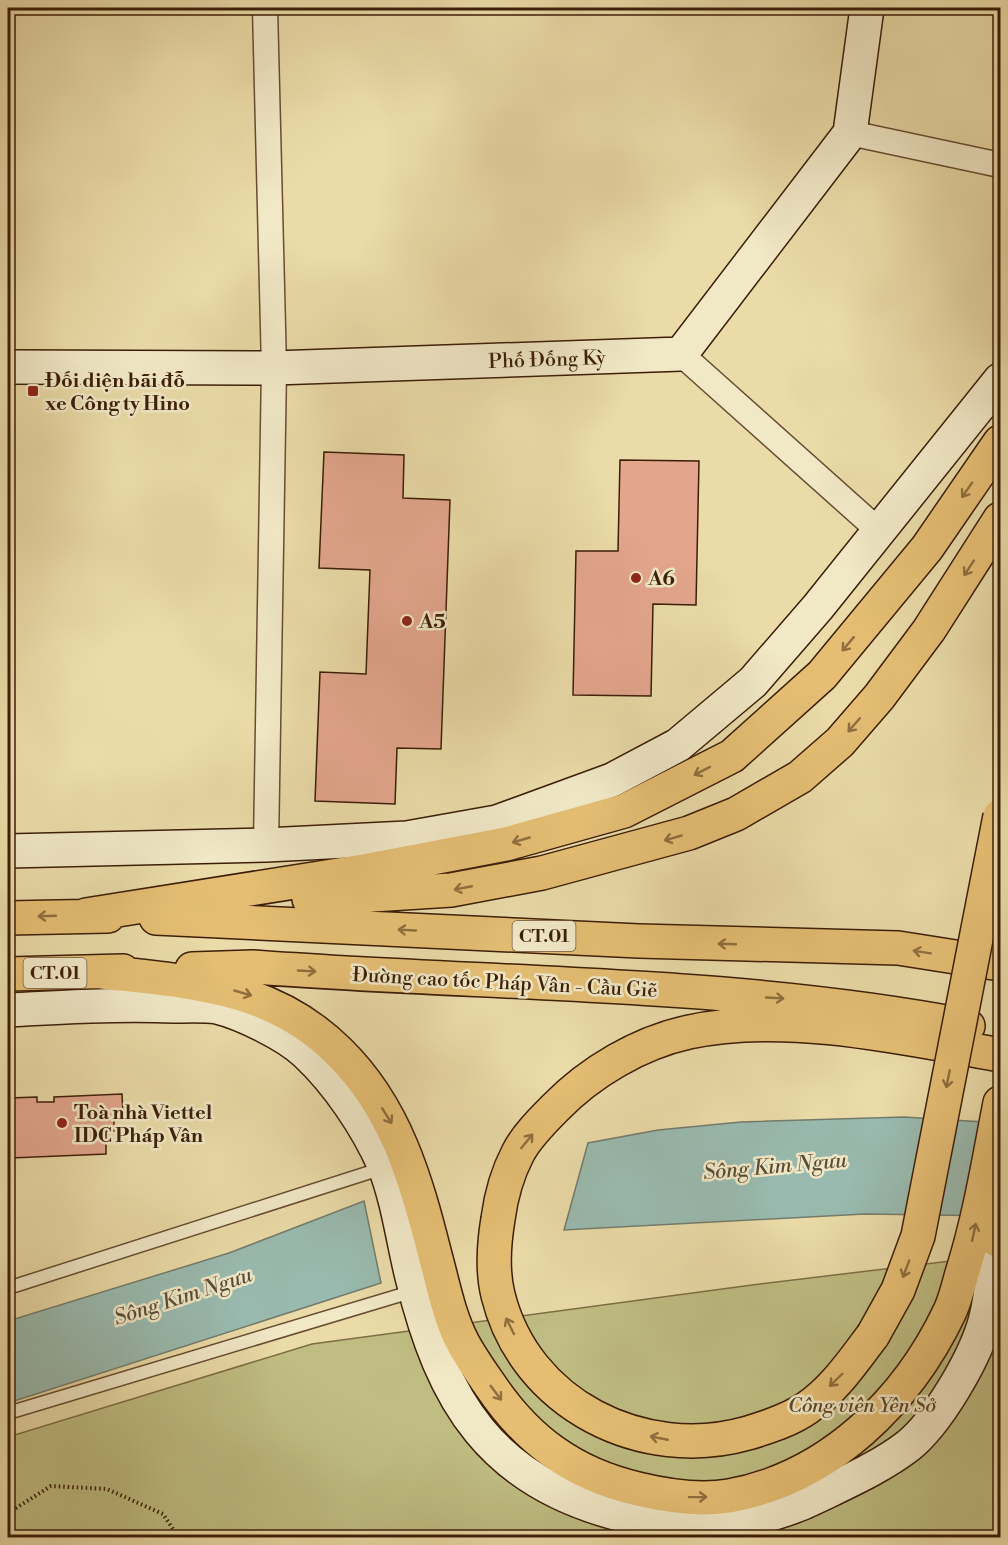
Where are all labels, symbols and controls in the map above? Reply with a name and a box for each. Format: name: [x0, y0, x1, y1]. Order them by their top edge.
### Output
street label: Phố Đống Kỳ: [488, 346, 607, 375]
place label: Đối diện bãi đỗ xe Công ty Hino: [44, 369, 190, 417]
marker: Đối diện bãi đỗ xe Công ty Hino: [26, 384, 40, 398]
one-way arrow: [961, 481, 973, 498]
one-way arrow: [963, 559, 975, 576]
place label: A6: [647, 567, 675, 592]
marker: A6: [629, 571, 643, 585]
place label: A5: [418, 610, 446, 635]
marker: A5: [400, 614, 414, 628]
one-way arrow: [841, 636, 854, 652]
one-way arrow: [847, 718, 861, 733]
one-way arrow: [693, 766, 711, 778]
one-way arrow: [664, 833, 683, 844]
one-way arrow: [511, 835, 530, 846]
one-way arrow: [454, 882, 474, 893]
one-way arrow: [37, 911, 57, 922]
road number: CT.01: [512, 921, 576, 951]
one-way arrow: [397, 924, 417, 935]
one-way arrow: [718, 938, 738, 949]
one-way arrow: [913, 946, 932, 957]
road number: CT.01: [23, 958, 86, 988]
street label: Đường cao tốc Pháp Vân - Cầu Giẽ: [352, 963, 658, 1004]
one-way arrow: [297, 965, 317, 976]
one-way arrow: [233, 988, 252, 999]
one-way arrow: [764, 992, 784, 1003]
one-way arrow: [942, 1069, 953, 1088]
place label: Toà nhà Viettel IDC Pháp Vân: [74, 1101, 213, 1149]
one-way arrow: [382, 1107, 394, 1124]
marker: Toà nhà Viettel IDC Pháp Vân: [55, 1116, 69, 1130]
one-way arrow: [520, 1133, 533, 1149]
water label: Sông Kim Ngưu: [702, 1148, 848, 1186]
one-way arrow: [969, 1222, 980, 1242]
one-way arrow: [900, 1259, 911, 1278]
water label: Sông Kim Ngưu: [111, 1262, 256, 1332]
one-way arrow: [504, 1318, 516, 1336]
one-way arrow: [829, 1373, 844, 1388]
one-way arrow: [489, 1385, 502, 1401]
park label: Công viên Yên Sở: [788, 1394, 936, 1419]
one-way arrow: [650, 1432, 670, 1443]
one-way arrow: [687, 1491, 707, 1503]

